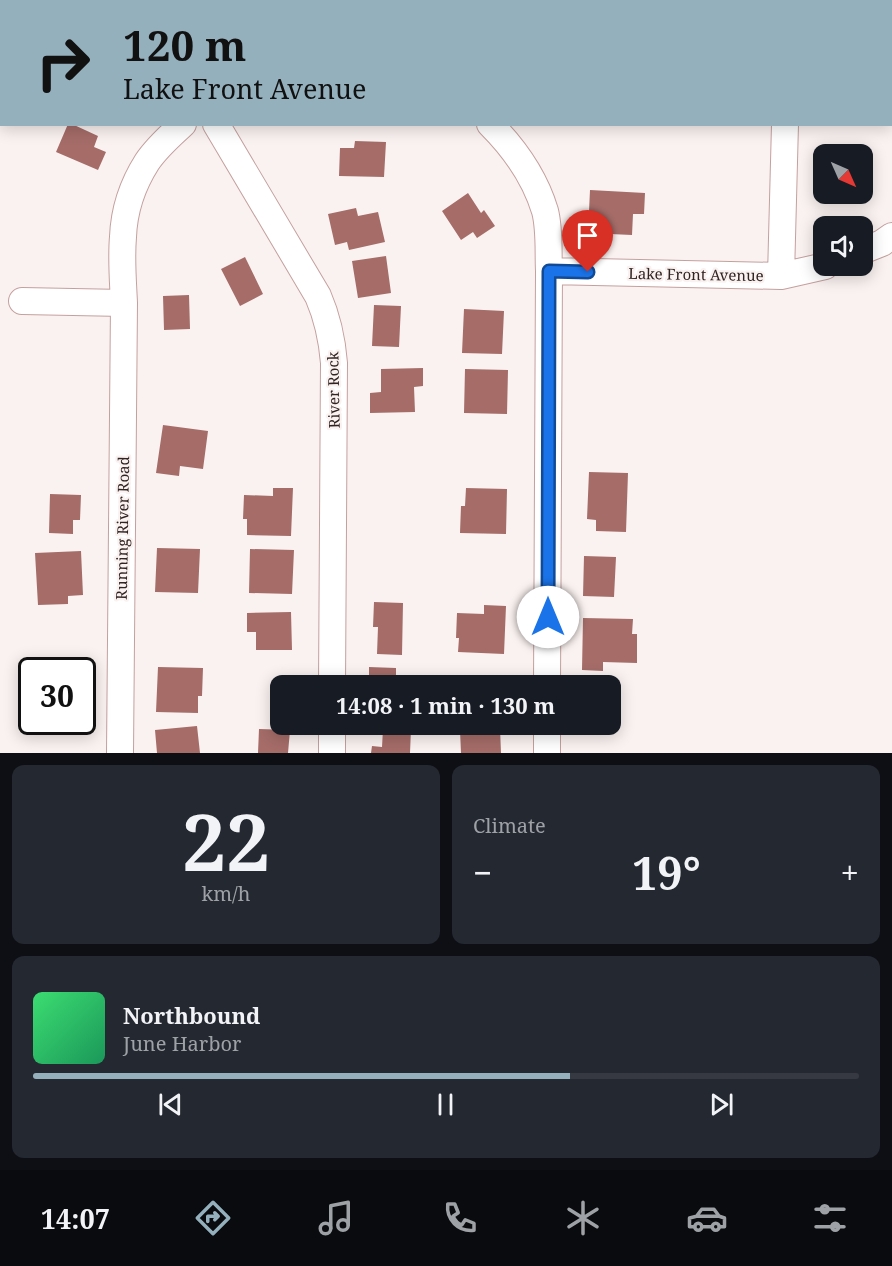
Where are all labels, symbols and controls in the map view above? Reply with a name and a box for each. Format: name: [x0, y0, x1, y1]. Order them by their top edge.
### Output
text: 120 m: [123, 16, 247, 73]
icon: right: [24, 24, 102, 102]
text: Lake Front Avenue: [123, 70, 366, 107]
north arrow: [813, 144, 873, 204]
map controls: [813, 144, 873, 276]
pin: [562, 210, 613, 272]
button: sound: [813, 216, 873, 276]
icon: arrive: [571, 219, 604, 252]
street label: Lake Front Avenue: [628, 263, 764, 285]
street label: River Rock: [322, 351, 344, 429]
street label: Running River Road: [111, 456, 133, 600]
position arrow: [516, 585, 580, 649]
speed limit sign: 30: [18, 657, 96, 735]
text: 14:08 · 1 min · 130 m: [336, 690, 555, 720]
text: 22: [182, 788, 270, 894]
text: Climate: [473, 812, 546, 839]
text: 19°: [632, 842, 701, 903]
text: −: [473, 850, 492, 895]
text: +: [841, 850, 859, 895]
text: km/h: [201, 880, 251, 907]
text: Northbound: [123, 1000, 260, 1030]
text: June Harbor: [123, 1030, 241, 1057]
icon: previous: [154, 1088, 187, 1121]
icon: pause: [429, 1088, 462, 1121]
icon: next: [705, 1088, 738, 1121]
icon: directions: [192, 1197, 234, 1239]
icon: music: [315, 1197, 357, 1239]
icon: phone: [439, 1197, 481, 1239]
icon: climate: [562, 1197, 604, 1239]
icon: car: [686, 1197, 728, 1239]
icon: filters: [809, 1197, 851, 1239]
text: 14:07: [41, 1200, 110, 1237]

